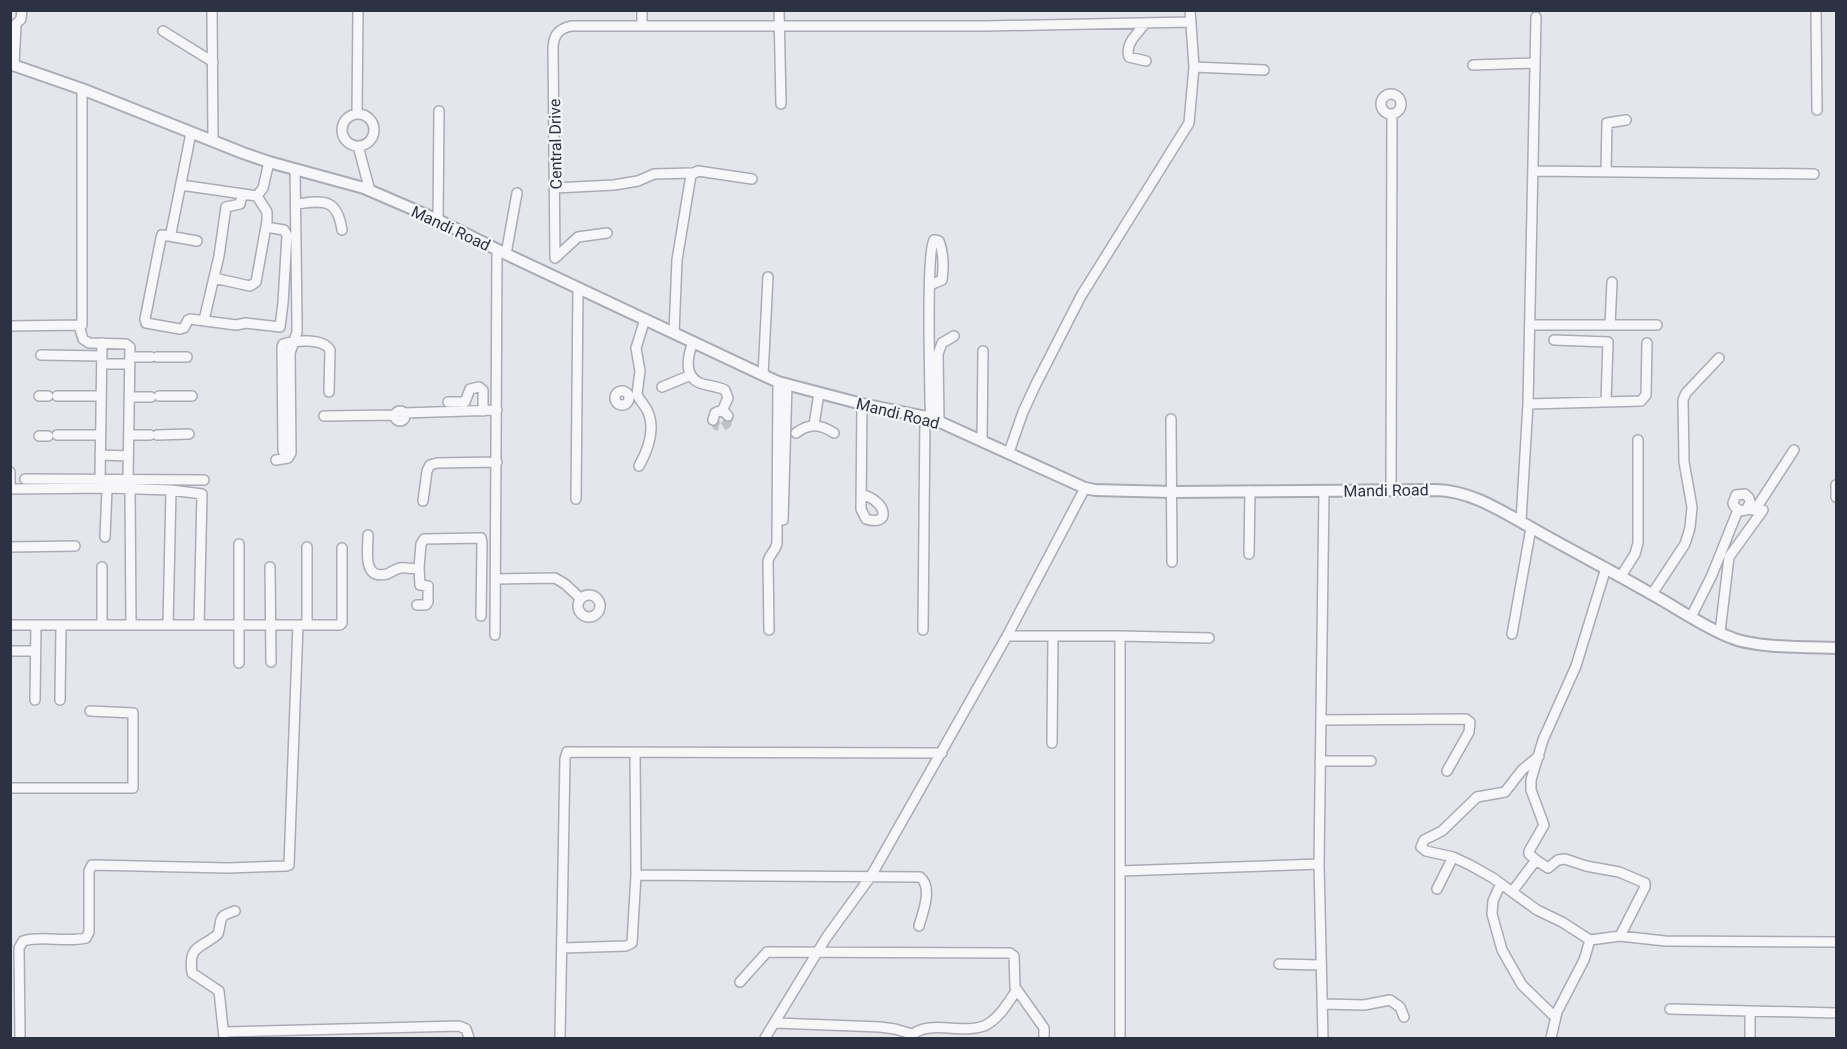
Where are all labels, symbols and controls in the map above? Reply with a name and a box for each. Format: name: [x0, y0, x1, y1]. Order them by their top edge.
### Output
street label: Central Drive: [545, 99, 566, 189]
street label: Mandi Road: [408, 202, 493, 255]
street label: Mandi Road: [854, 394, 941, 433]
street label: Mandi Road: [1343, 480, 1429, 501]

